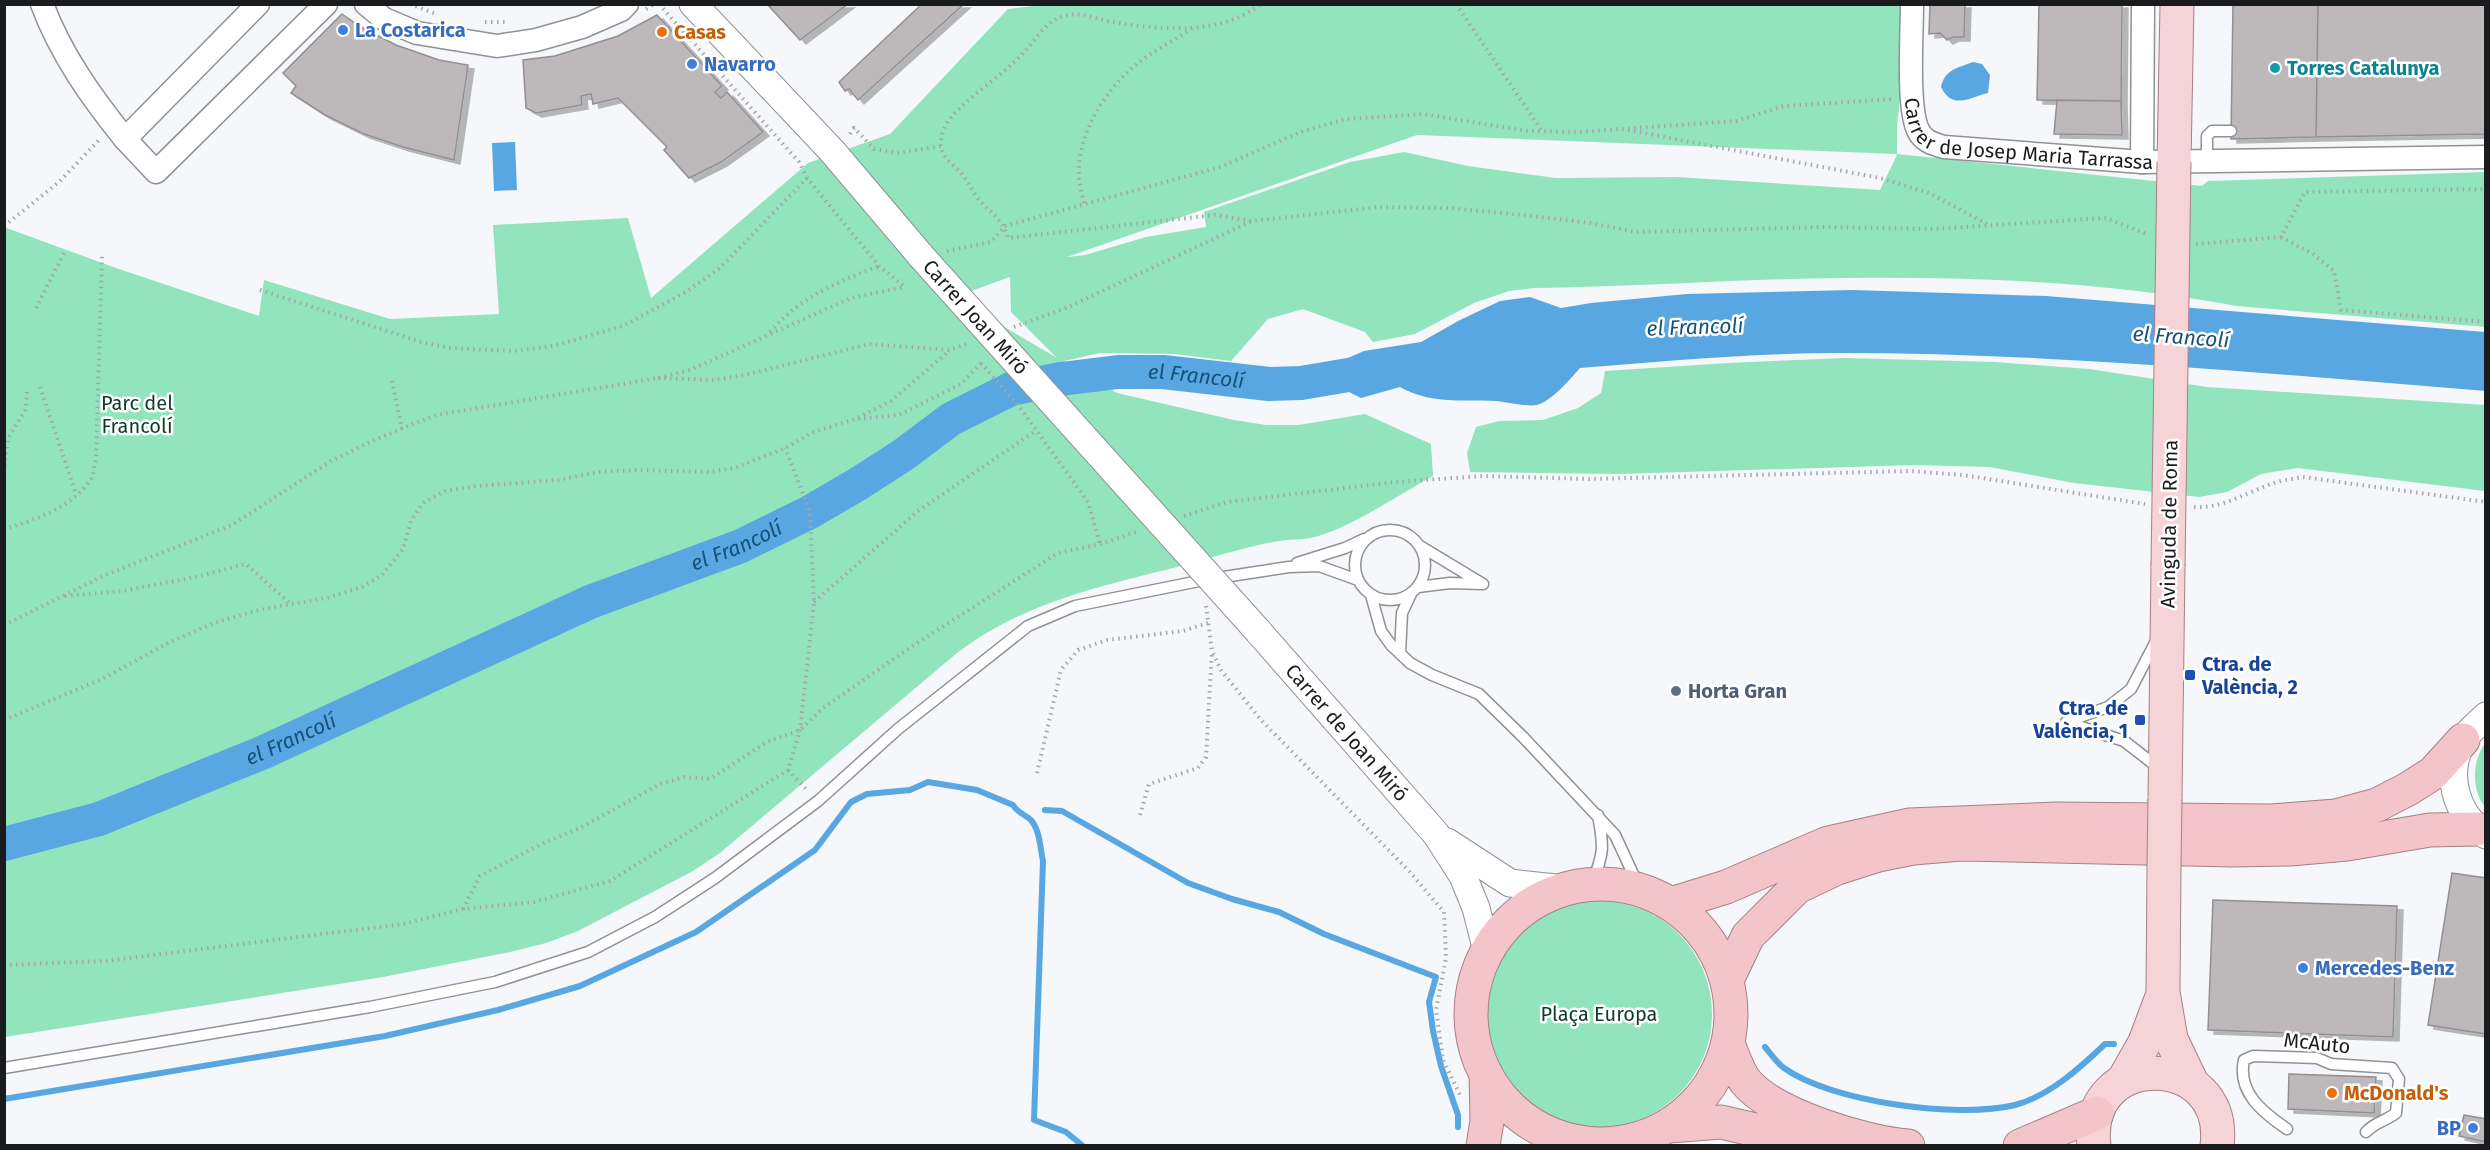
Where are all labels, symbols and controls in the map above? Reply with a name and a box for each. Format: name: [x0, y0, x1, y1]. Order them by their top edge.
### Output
place label: La Costarica: [355, 18, 466, 42]
place label: Casas: [674, 20, 726, 44]
marker: La Costarica: [336, 23, 350, 37]
marker: Casas: [655, 25, 669, 39]
place label: Navarro: [704, 52, 776, 76]
place label: Torres Catalunya: [2287, 56, 2439, 80]
marker: Navarro: [685, 57, 699, 71]
marker: Torres Catalunya: [2268, 61, 2282, 75]
street label: Carrer de Josep Maria Tarrassa: [1900, 96, 2153, 174]
street label: Carrer Joan Miró: [918, 255, 1034, 379]
water label: el Francolí: [1646, 312, 1745, 342]
water label: el Francolí: [2132, 321, 2231, 353]
water label: el Francolí: [1148, 359, 1247, 394]
park label: Parc del Francolí: [101, 391, 173, 438]
street label: Avinguda de Roma: [2156, 440, 2182, 608]
water label: el Francolí: [687, 514, 787, 577]
place label: Ctra. de València, 2: [2201, 652, 2298, 699]
street label: Carrer de Joan Miró: [1280, 659, 1414, 806]
marker: Ctra. de València, 2: [2183, 668, 2197, 682]
place label: Horta Gran: [1688, 679, 1787, 703]
marker: Horta Gran: [1669, 684, 1683, 698]
place label: Ctra. de València, 1: [2032, 696, 2128, 743]
water label: el Francolí: [242, 707, 341, 771]
marker: Ctra. de València, 1: [2133, 713, 2147, 727]
place label: Mercedes-Benz: [2315, 956, 2454, 980]
marker: Mercedes-Benz: [2296, 961, 2310, 975]
park label: Plaça Europa: [1541, 1002, 1658, 1027]
street label: McAuto: [2283, 1028, 2351, 1058]
place label: McDonald's: [2344, 1081, 2449, 1105]
marker: McDonald's: [2325, 1086, 2339, 1100]
place label: BP: [2437, 1116, 2461, 1140]
marker: BP: [2466, 1121, 2480, 1135]

